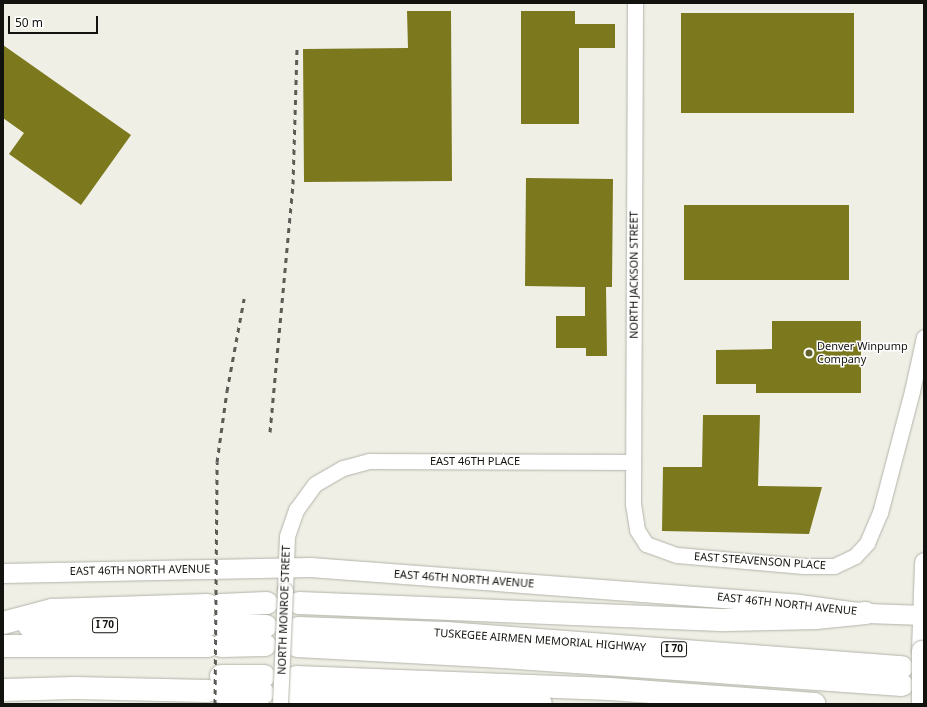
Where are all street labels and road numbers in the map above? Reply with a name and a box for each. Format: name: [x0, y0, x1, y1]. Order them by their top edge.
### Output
street label: NORTH JACKSON STREET: [627, 211, 641, 339]
street label: EAST 46TH PLACE: [430, 454, 520, 468]
street label: NORTH MONROE STREET: [275, 545, 293, 675]
street label: EAST STEAVENSON PLACE: [694, 550, 826, 572]
street label: EAST 46TH NORTH AVENUE: [70, 562, 210, 578]
street label: EAST 46TH NORTH AVENUE: [393, 568, 535, 590]
street label: EAST 46TH NORTH AVENUE: [716, 590, 858, 618]
road number: I 70: [92, 617, 118, 633]
street label: TUSKEGEE AIRMEN MEMORIAL HIGHWAY: [434, 626, 646, 654]
road number: I 70: [661, 641, 687, 657]

